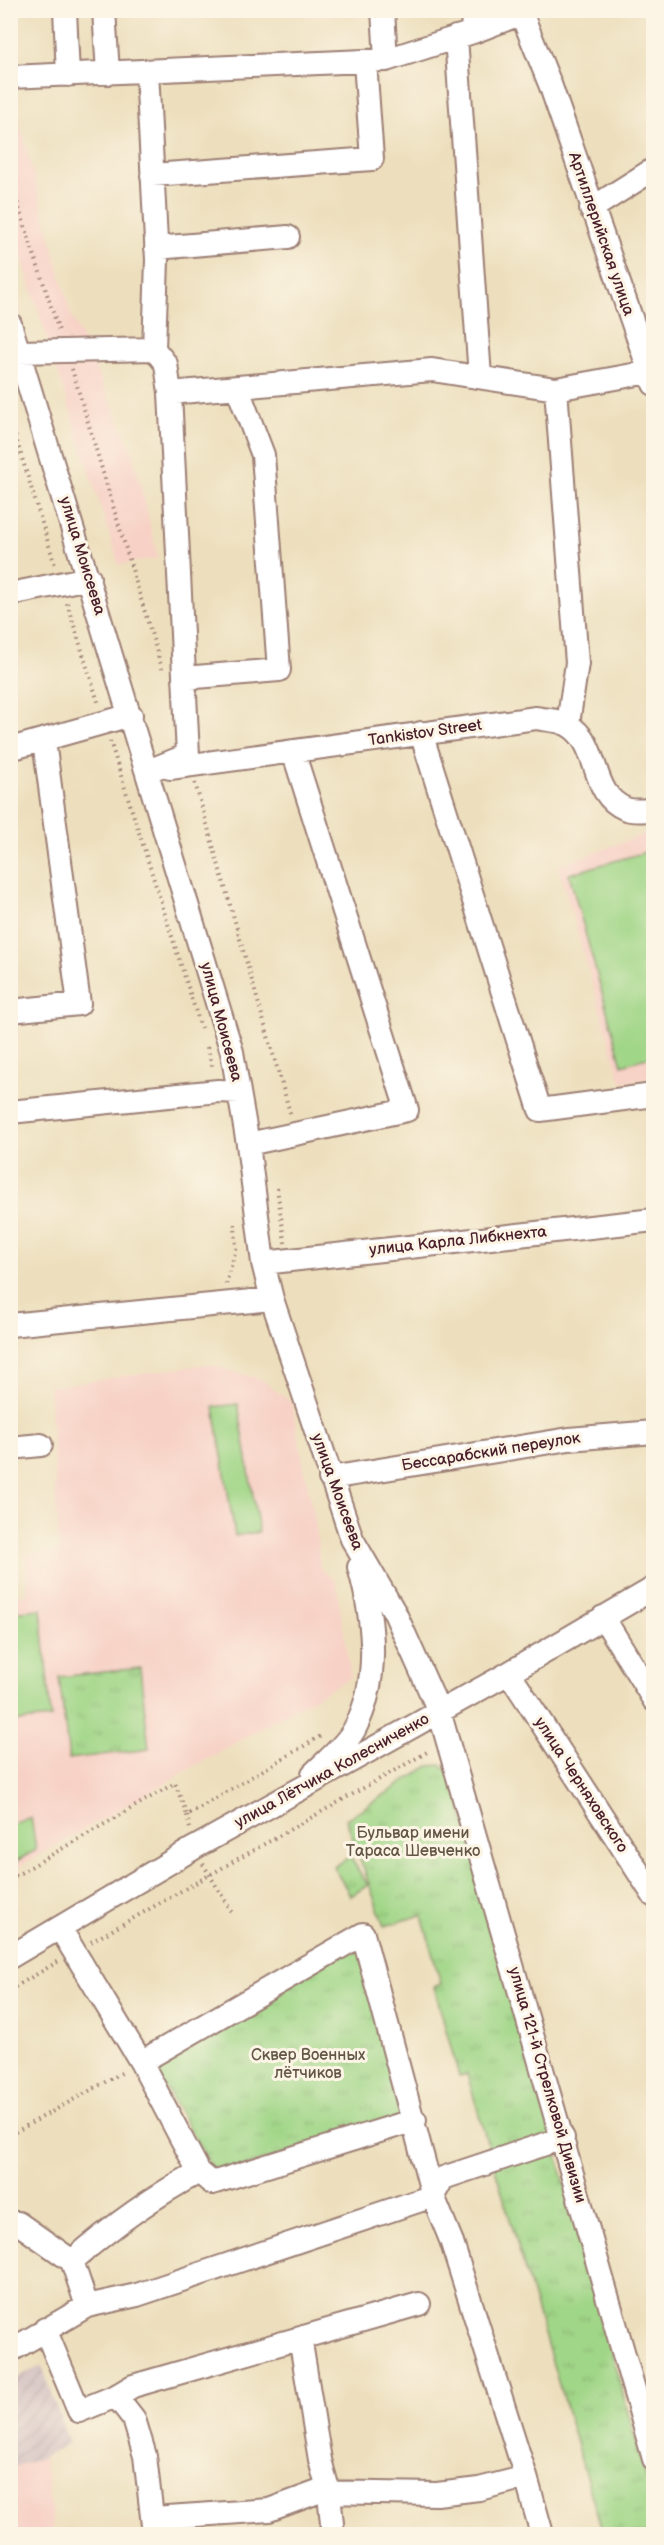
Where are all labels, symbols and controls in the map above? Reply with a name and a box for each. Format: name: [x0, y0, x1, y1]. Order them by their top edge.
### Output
street label: Артиллерийская улица: [564, 149, 638, 319]
street label: улица Моисеева: [55, 495, 109, 618]
street label: Tankistov Street: [367, 716, 483, 750]
street label: улица Моисеева: [196, 960, 246, 1084]
street label: улица Карла Либкнехта: [368, 1222, 548, 1260]
street label: Бессарабский переулок: [400, 1428, 582, 1476]
street label: улица Моисеева: [307, 1431, 367, 1553]
street label: улица Лётчика Колесниченко: [231, 1710, 433, 1832]
street label: улица Черняховского: [530, 1714, 632, 1856]
park label: Бульвар имени Тараса Шевченко: [346, 1824, 480, 1861]
street label: улица 121-й Стрелковой Дивизии: [504, 1965, 590, 2205]
park label: Сквер Военных лётчиков: [251, 2046, 365, 2083]

